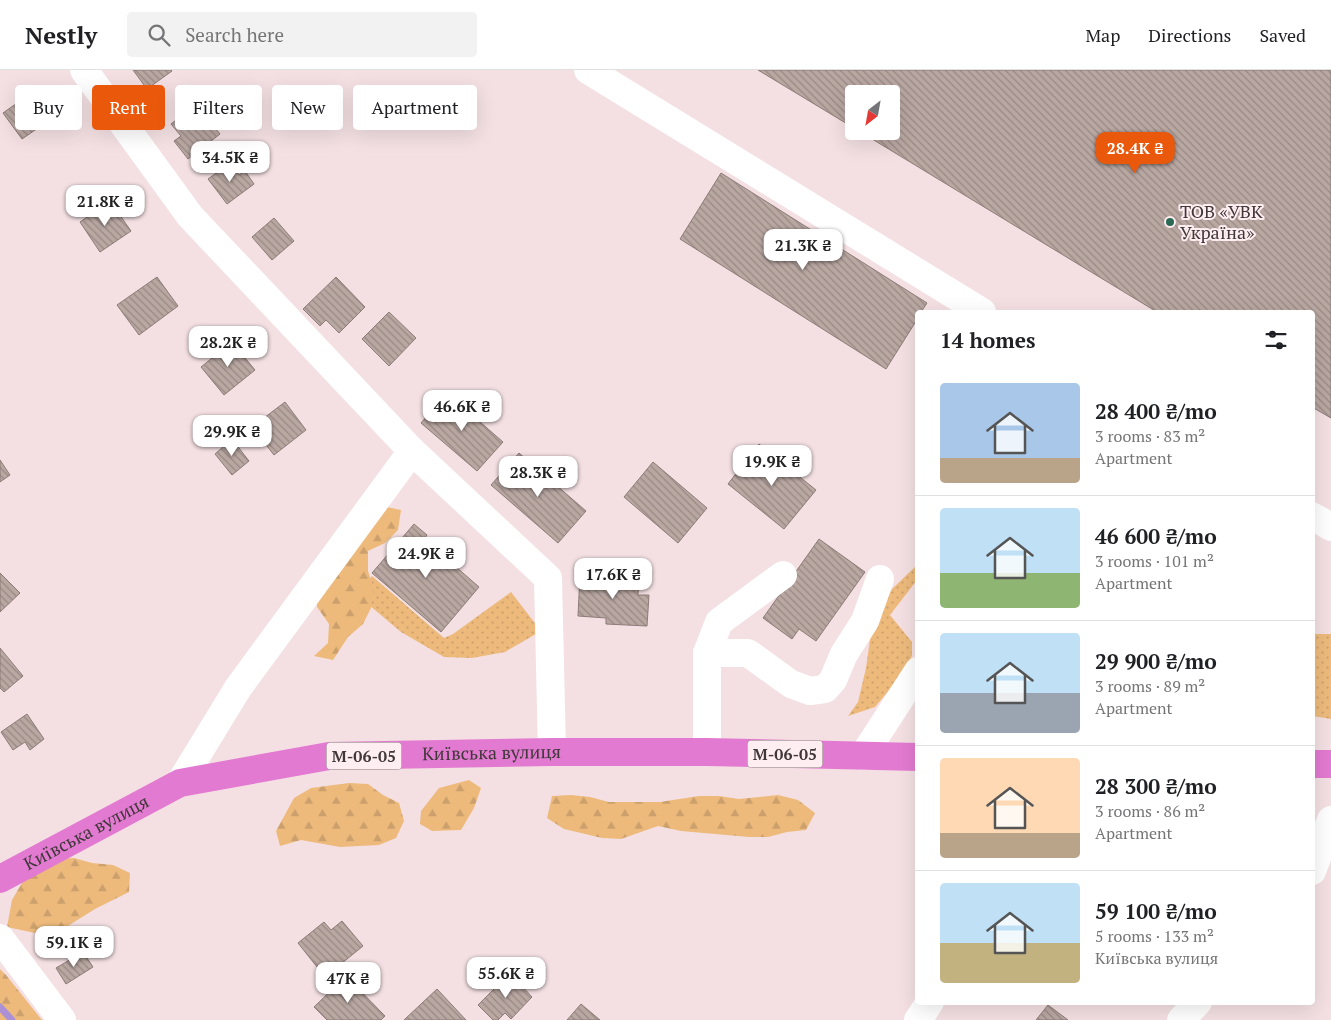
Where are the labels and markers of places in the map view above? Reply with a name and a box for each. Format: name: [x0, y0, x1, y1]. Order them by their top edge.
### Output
pin: 28.4K ₴: [1089, 132, 1181, 174]
pin: 34.5K ₴: [184, 140, 276, 183]
pin: 21.8K ₴: [59, 184, 151, 227]
place label: ТОВ «УВК Україна»: [1180, 199, 1263, 244]
marker: ТОВ «УВК Україна»: [1164, 216, 1176, 228]
pin: 21.3K ₴: [757, 228, 849, 271]
pin: 28.2K ₴: [182, 326, 274, 368]
pin: 46.6K ₴: [416, 390, 508, 432]
pin: 29.9K ₴: [186, 414, 278, 457]
pin: 19.9K ₴: [726, 444, 818, 487]
pin: 28.3K ₴: [492, 456, 584, 498]
pin: 24.9K ₴: [380, 536, 472, 579]
pin: 17.6K ₴: [567, 558, 659, 600]
pin: 59.1K ₴: [28, 926, 120, 968]
pin: 55.6K ₴: [460, 956, 552, 999]
pin: 47K ₴: [313, 962, 383, 1004]

